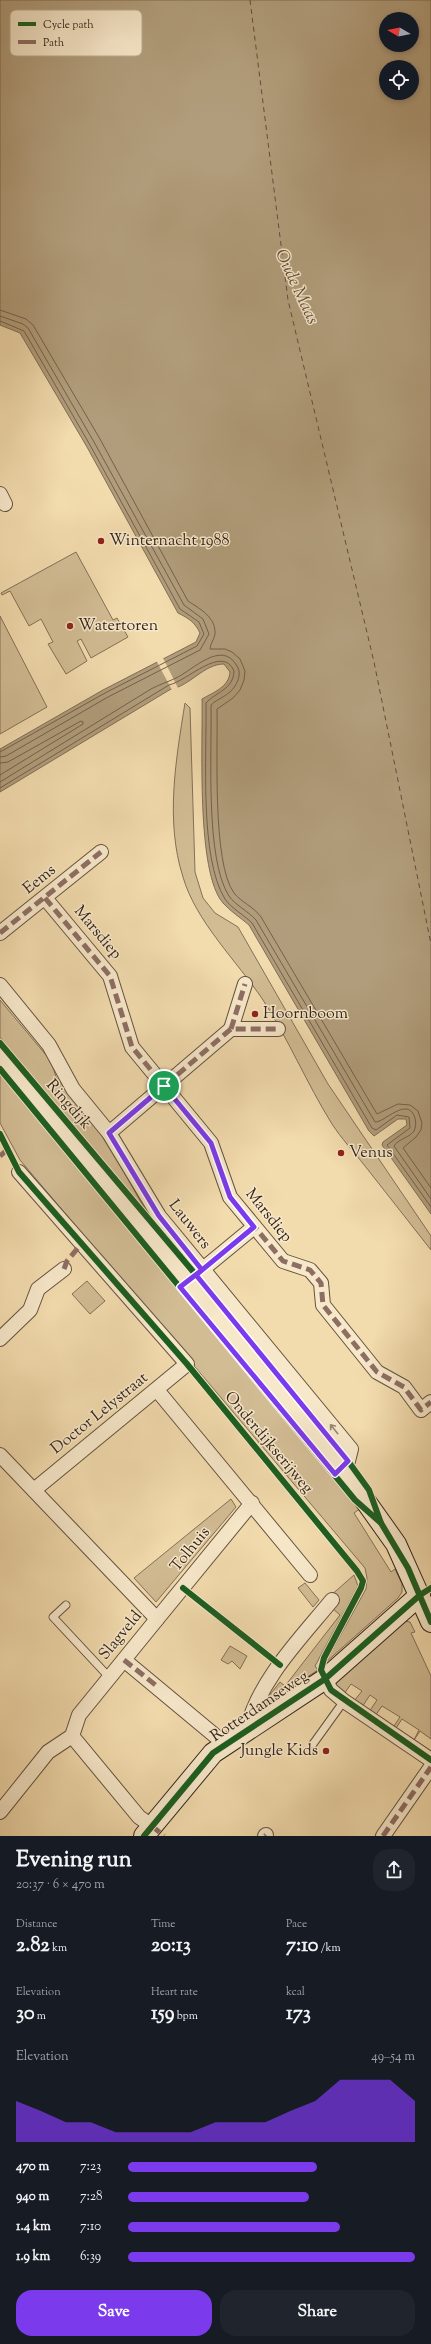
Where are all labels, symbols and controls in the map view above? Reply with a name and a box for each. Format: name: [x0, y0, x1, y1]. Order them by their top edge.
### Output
legend: [10, 10, 142, 56]
north arrow: [379, 12, 419, 52]
map controls: [379, 12, 419, 100]
text: Cycle path: [43, 17, 94, 33]
text: Path: [43, 35, 65, 51]
button: locate: [379, 60, 419, 100]
water label: Oude Maas: [268, 246, 324, 329]
place label: Winternacht 1988: [109, 530, 230, 553]
marker: Winternacht 1988: [96, 536, 106, 546]
place label: Watertoren: [78, 615, 159, 638]
marker: Watertoren: [65, 621, 75, 631]
street label: Eems: [19, 860, 61, 900]
street label: Marsdiep: [68, 901, 126, 965]
place label: Hoornboom: [263, 1003, 348, 1026]
marker: Hoornboom: [250, 1009, 260, 1019]
pin: [147, 1069, 181, 1103]
street label: Ringdijk: [40, 1075, 96, 1135]
icon: arrive: [153, 1075, 175, 1097]
place label: Venus: [349, 1142, 393, 1165]
marker: Venus: [336, 1148, 346, 1158]
street label: Marsdiep: [239, 1184, 297, 1248]
street label: Lauwers: [162, 1195, 216, 1255]
street label: Doctor Lelystraat: [46, 1367, 154, 1460]
street label: Onderdijkserijweg: [218, 1387, 318, 1499]
one-way arrow: [330, 1423, 339, 1434]
street label: Tolhuis: [166, 1522, 216, 1578]
street label: Slagveld: [94, 1606, 148, 1666]
street label: Rotterdamseweg: [206, 1665, 314, 1748]
place label: Jungle Kids: [239, 1740, 318, 1763]
marker: Jungle Kids: [321, 1746, 331, 1756]
text: Evening run: [16, 1845, 132, 1877]
button: share: [373, 1849, 415, 1891]
text: 20:37 · 6 × 470 m: [16, 1876, 105, 1894]
text: Distance: [16, 1916, 57, 1932]
text: Time: [151, 1916, 175, 1932]
text: Pace: [286, 1916, 307, 1932]
text: 2.82: [16, 1932, 50, 1961]
text: 20:13: [151, 1932, 191, 1961]
text: 7:10: [286, 1932, 318, 1961]
text: km: [50, 1940, 67, 1956]
text: /km: [318, 1940, 341, 1956]
text: Elevation: [16, 1984, 61, 2000]
text: Heart rate: [151, 1984, 198, 2000]
text: kcal: [286, 1984, 305, 2000]
text: 30: [16, 2000, 34, 2029]
text: 159: [151, 2000, 174, 2029]
text: 173: [286, 2000, 311, 2029]
text: m: [34, 2008, 46, 2024]
text: bpm: [174, 2008, 198, 2024]
text: Elevation: [16, 2048, 69, 2066]
text: 49–54 m: [371, 2048, 415, 2066]
text: 470 m: [16, 2158, 49, 2176]
text: 7:23: [80, 2158, 101, 2176]
text: 940 m: [16, 2188, 49, 2206]
text: 7:28: [80, 2188, 102, 2206]
text: 1.4 km: [16, 2218, 51, 2236]
text: 7:10: [80, 2218, 101, 2236]
text: 1.9 km: [16, 2248, 50, 2266]
text: 6:39: [80, 2248, 101, 2266]
button: Save: [16, 2290, 212, 2336]
button: Share: [220, 2290, 415, 2336]

